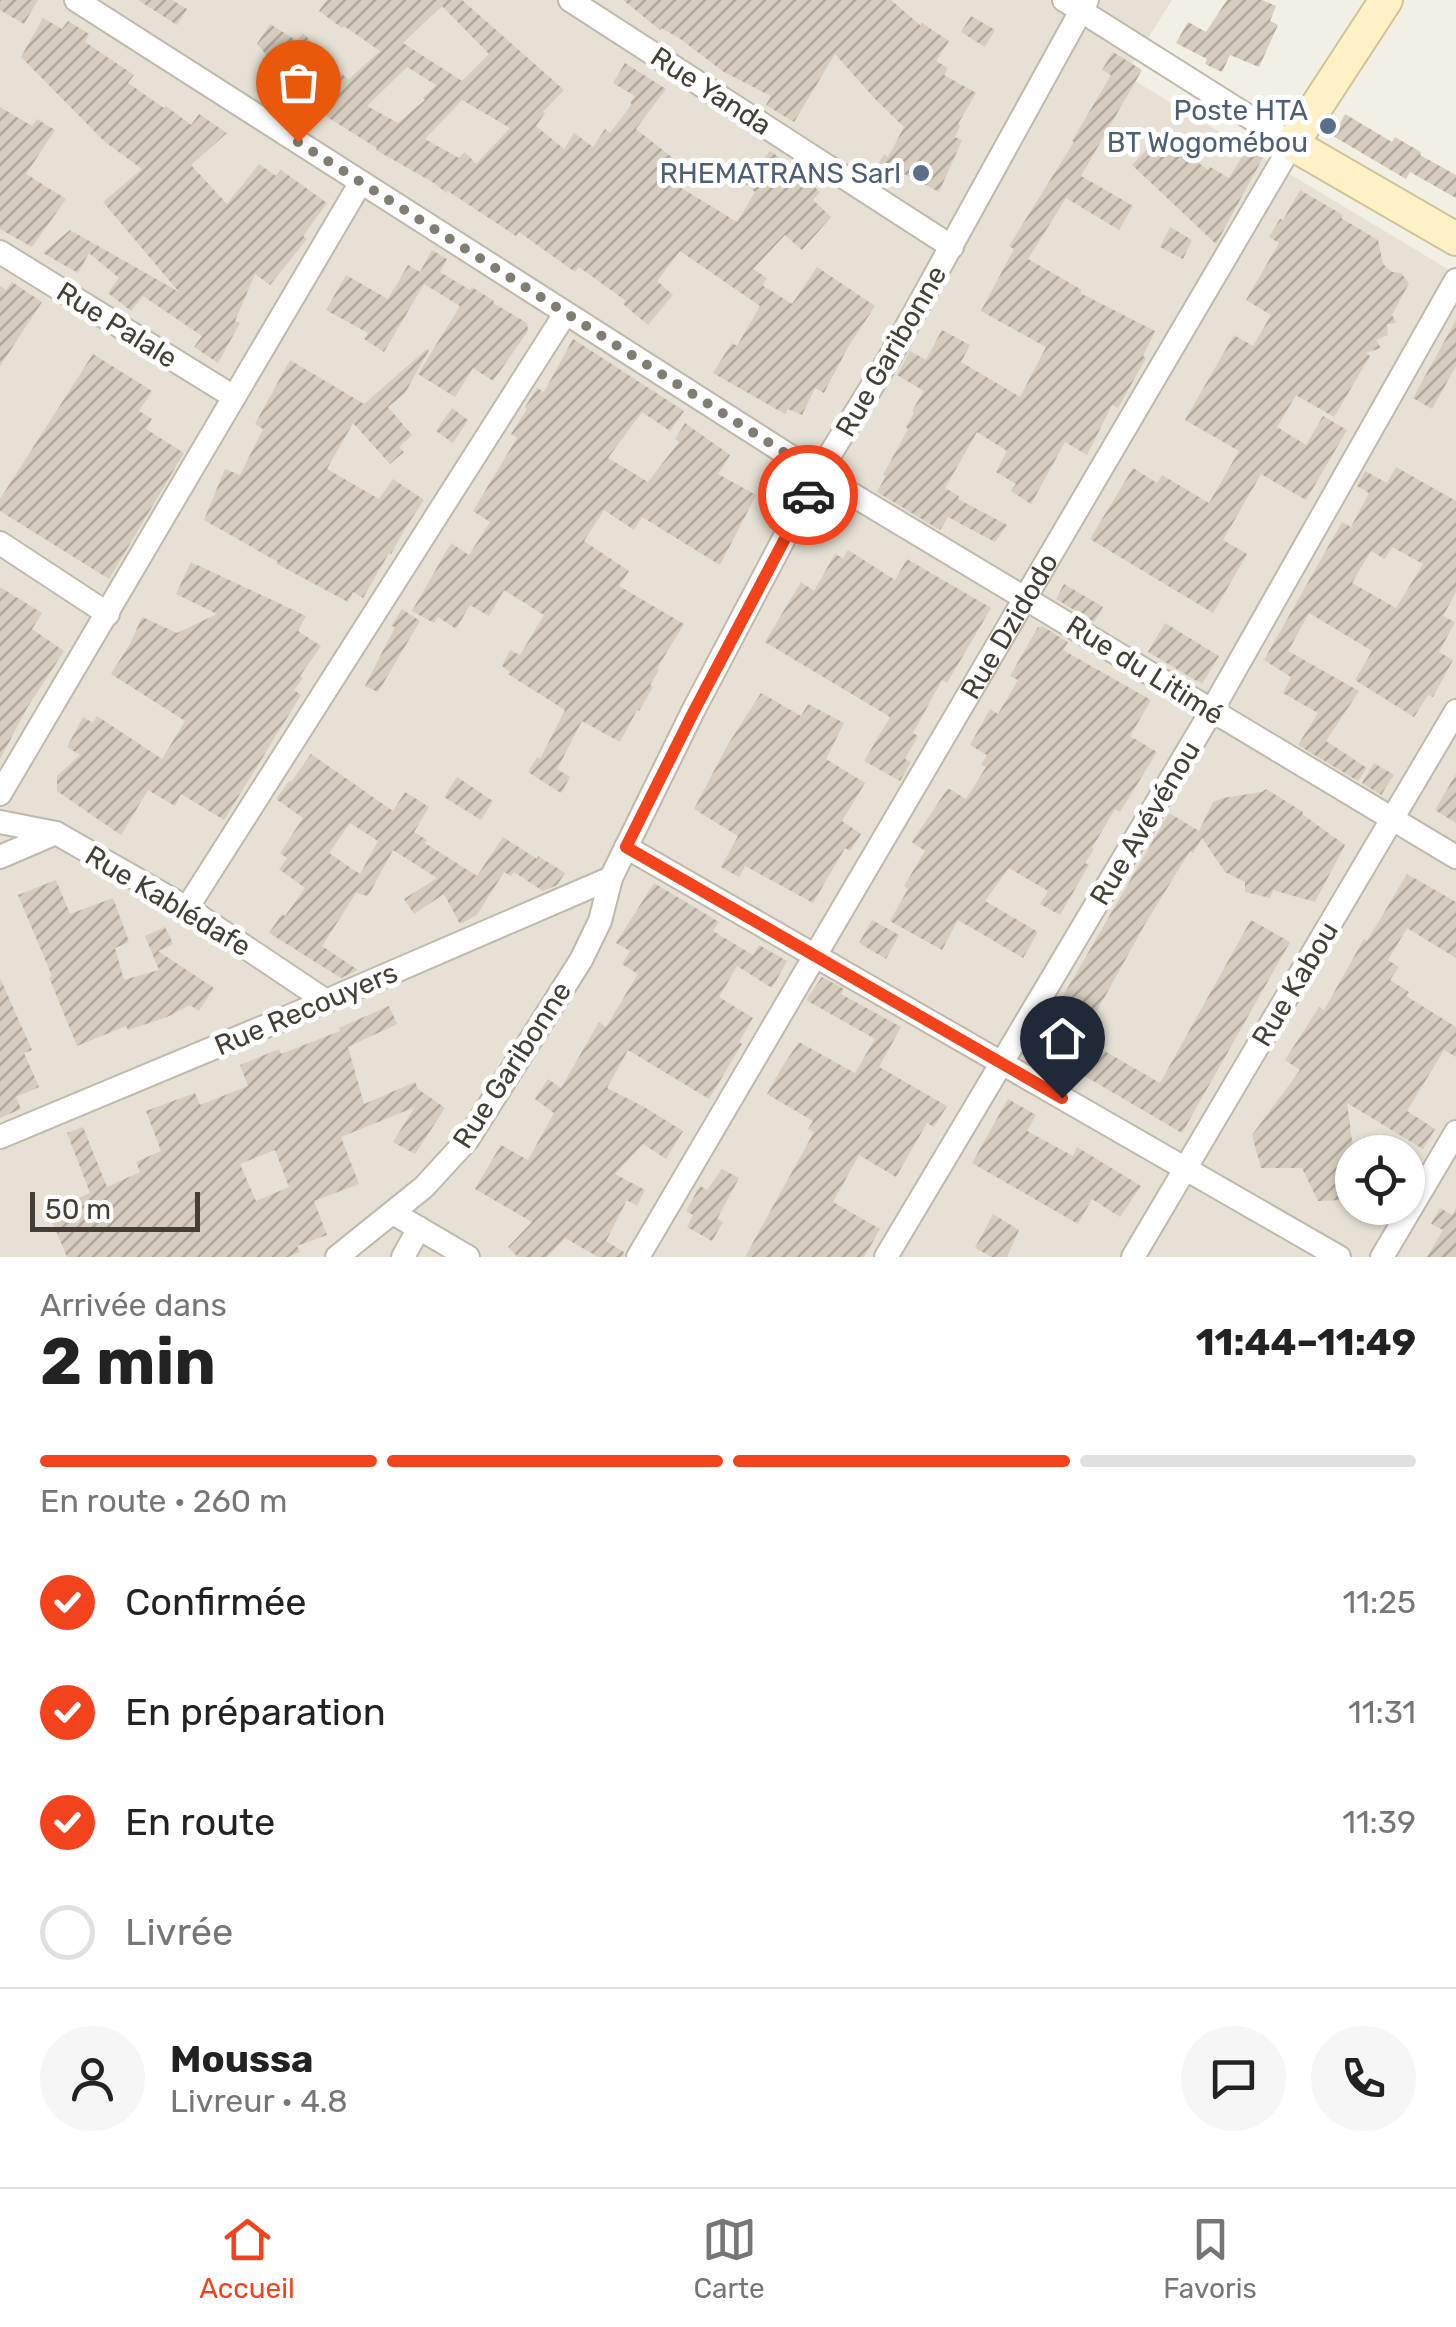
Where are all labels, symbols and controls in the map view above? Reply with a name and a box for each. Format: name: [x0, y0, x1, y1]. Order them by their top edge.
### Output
pin: [256, 40, 341, 143]
street label: Rue Yanda: [645, 40, 777, 142]
icon: bag: [271, 55, 326, 110]
place label: Poste HTA BT Wogomébou: [1107, 94, 1308, 159]
marker: Poste HTA BT Wogomébou: [1317, 115, 1339, 137]
place label: RHEMATRANS Sarl: [659, 157, 901, 190]
marker: RHEMATRANS Sarl: [910, 162, 932, 184]
street label: Rue Garibonne: [829, 260, 953, 442]
street label: Rue Palale: [51, 275, 183, 375]
courier: [758, 445, 858, 545]
icon: car: [781, 468, 836, 523]
street label: Rue Dzidodo: [953, 547, 1065, 705]
street label: Rue du Litimé: [1060, 609, 1230, 731]
street label: Rue Avévénou: [1083, 735, 1207, 911]
street label: Rue Kablédafe: [79, 839, 257, 963]
street label: Rue Kabou: [1245, 916, 1345, 1052]
street label: Rue Recouyers: [210, 956, 402, 1062]
street label: Rue Garibonne: [446, 975, 578, 1155]
pin: [1020, 996, 1105, 1099]
icon: home: [1035, 1011, 1090, 1066]
map controls: [1335, 1135, 1425, 1225]
button: locate: [1335, 1135, 1425, 1225]
scale bar: [30, 1187, 200, 1232]
text: 50 m: [45, 1193, 111, 1226]
text: Arrivée dans: [40, 1286, 227, 1324]
text: 11:44–11:49: [1196, 1319, 1416, 1365]
text: 2 min: [40, 1323, 216, 1400]
text: En route · 260 m: [40, 1482, 287, 1520]
icon: check: [40, 1575, 95, 1630]
text: Confirmée: [125, 1579, 307, 1625]
text: 11:25: [1343, 1583, 1416, 1621]
icon: check: [40, 1685, 95, 1740]
text: En préparation: [125, 1689, 386, 1735]
text: 11:31: [1348, 1693, 1416, 1731]
icon: check: [40, 1795, 95, 1850]
text: En route: [125, 1799, 275, 1845]
text: 11:39: [1342, 1803, 1416, 1841]
text: Livrée: [125, 1909, 233, 1955]
button: person: [40, 2026, 145, 2131]
button: chat: [1181, 2026, 1286, 2131]
button: phone: [1311, 2026, 1416, 2131]
text: Moussa: [170, 2036, 314, 2082]
text: Livreur · 4.8: [170, 2082, 348, 2120]
tab: Accueil: [199, 2212, 295, 2305]
tab: Carte: [693, 2212, 765, 2305]
tab: Favoris: [1163, 2212, 1257, 2305]

